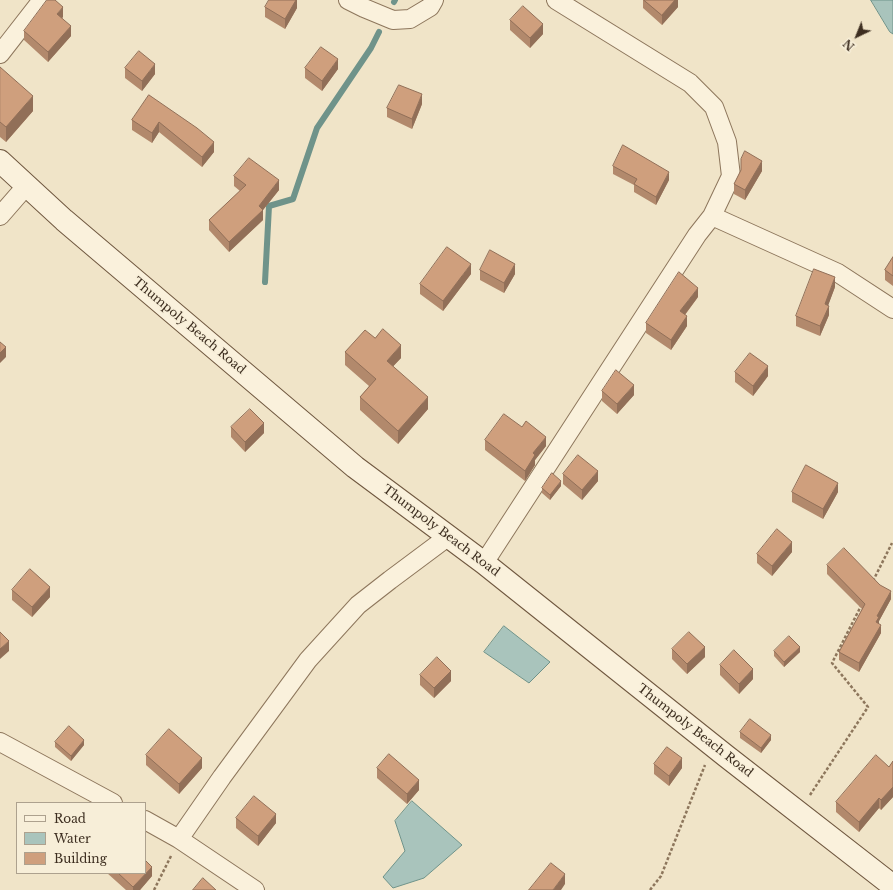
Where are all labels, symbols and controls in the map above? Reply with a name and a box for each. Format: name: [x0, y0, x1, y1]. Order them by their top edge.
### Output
north arrow: [837, 16, 877, 56]
text: N: [840, 36, 857, 53]
street label: Thumpoly Beach Road: [130, 275, 248, 377]
street label: Thumpoly Beach Road: [380, 482, 502, 580]
street label: Thumpoly Beach Road: [634, 681, 756, 781]
legend: [16, 802, 146, 874]
text: Road: [54, 811, 86, 826]
text: Water: [54, 831, 91, 846]
text: Building: [54, 851, 107, 866]

